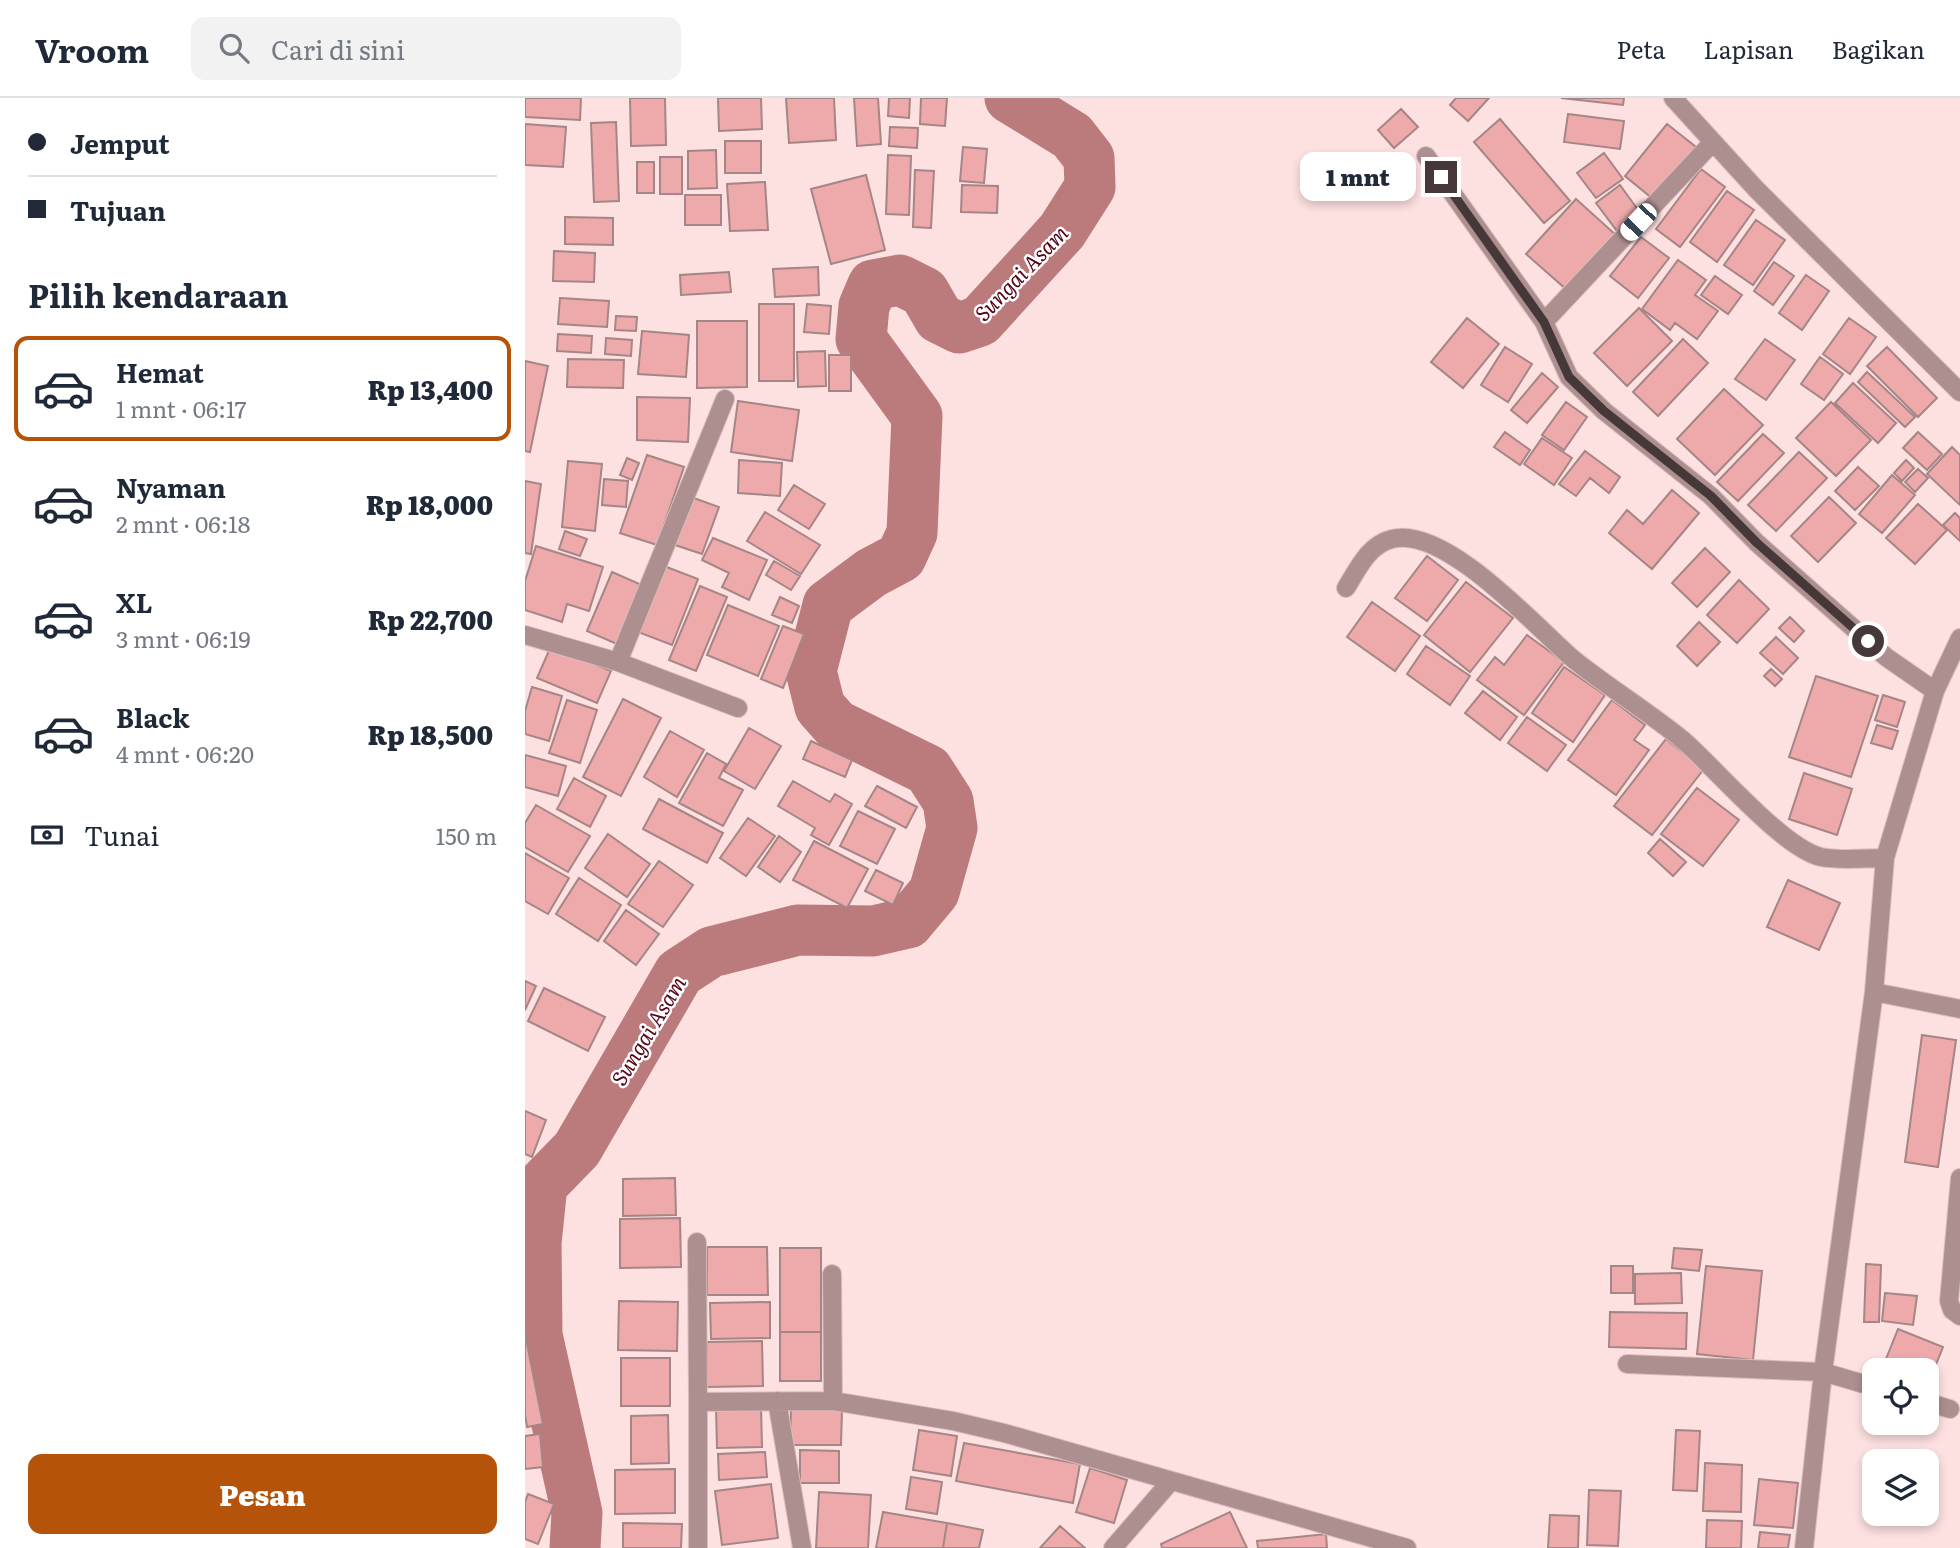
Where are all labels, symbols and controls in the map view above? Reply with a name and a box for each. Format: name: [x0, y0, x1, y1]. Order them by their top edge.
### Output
search box: [191, 17, 681, 80]
text: Vroom: [35, 24, 149, 73]
icon: search: [215, 29, 253, 67]
text: Cari di sini: [271, 29, 405, 68]
text: Peta: [1616, 31, 1665, 66]
text: Lapisan: [1703, 31, 1794, 66]
text: Bagikan: [1832, 31, 1925, 66]
text: Jemput: [70, 123, 170, 162]
callout: 1 mnt: [1301, 153, 1417, 202]
text: 1 mnt: [1326, 159, 1390, 193]
route end: [1425, 161, 1457, 193]
text: Tujuan: [70, 190, 166, 229]
car: [1616, 199, 1661, 245]
water label: Sungai Asam: [966, 217, 1074, 327]
text: Pilih kendaraan: [28, 270, 288, 318]
text: Hemat: [116, 352, 204, 391]
icon: car: [32, 357, 95, 420]
text: Rp 13,400: [368, 369, 493, 408]
text: 1 mnt · 06:17: [116, 391, 246, 425]
text: Nyaman: [116, 467, 226, 506]
icon: car: [32, 472, 95, 535]
text: Rp 18,000: [366, 484, 493, 523]
text: 2 mnt · 06:18: [116, 506, 250, 540]
text: XL: [116, 582, 153, 621]
icon: car: [32, 587, 95, 650]
text: Rp 22,700: [368, 599, 493, 638]
text: 3 mnt · 06:19: [116, 621, 251, 655]
route start: [1852, 625, 1884, 657]
text: Black: [116, 697, 190, 736]
icon: car: [32, 702, 95, 765]
text: Rp 18,500: [368, 714, 493, 753]
text: 4 mnt · 06:20: [116, 736, 254, 770]
text: Tunai: [84, 815, 159, 854]
icon: cash: [28, 816, 66, 854]
text: 150 m: [436, 818, 497, 852]
water label: Sungai Asam: [602, 969, 692, 1091]
map controls: [1862, 1358, 1939, 1526]
button: locate: [1862, 1358, 1939, 1435]
button: layers: [1862, 1449, 1939, 1526]
button: Pesan: [28, 1454, 497, 1534]

